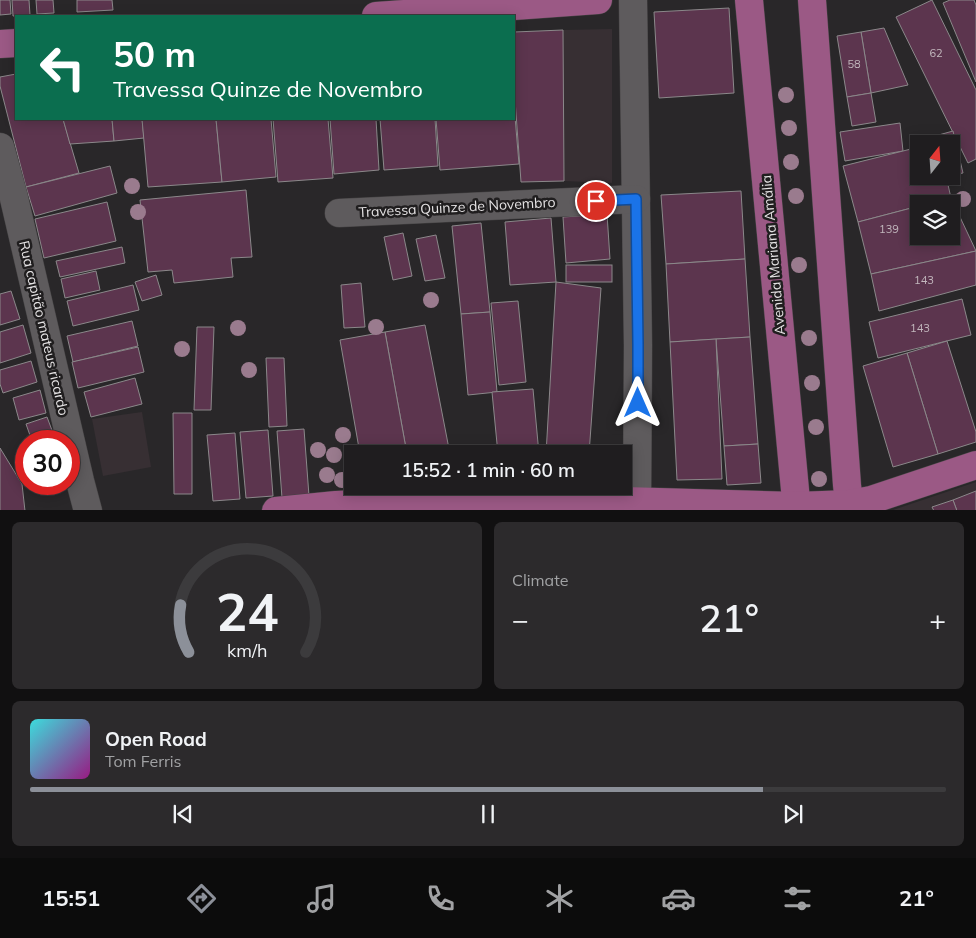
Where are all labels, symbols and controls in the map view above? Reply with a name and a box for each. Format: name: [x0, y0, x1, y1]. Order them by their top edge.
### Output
text: 50 m: [113, 32, 196, 76]
icon: left: [30, 35, 95, 100]
house number: 62: [929, 46, 943, 60]
house number: 58: [847, 57, 861, 71]
text: Travessa Quinze de Novembro: [113, 75, 423, 103]
north arrow: [910, 135, 960, 185]
map controls: [910, 135, 960, 245]
street label: Avenida Mariana Amália: [757, 174, 789, 336]
pin: [575, 180, 617, 222]
icon: arrive: [582, 187, 610, 215]
street label: Travessa Quinze de Novembro: [358, 193, 556, 221]
button: layers: [910, 195, 960, 245]
house number: 139: [879, 222, 899, 236]
street label: Rua capitão mateus ricardo: [15, 239, 73, 417]
house number: 143: [914, 273, 934, 287]
house number: 143: [910, 321, 930, 335]
position arrow: [611, 376, 663, 428]
speed limit sign: 30: [15, 430, 80, 495]
text: 15:52 · 1 min · 60 m: [401, 458, 575, 482]
text: Climate: [512, 570, 568, 590]
text: 24: [216, 579, 278, 644]
text: 21°: [699, 594, 759, 642]
text: −: [512, 602, 529, 637]
text: +: [929, 602, 946, 637]
text: km/h: [227, 639, 267, 661]
text: Open Road: [105, 727, 207, 751]
text: Tom Ferris: [105, 751, 182, 771]
icon: previous: [169, 800, 197, 828]
icon: pause: [474, 800, 502, 828]
icon: next: [779, 800, 807, 828]
icon: directions: [184, 881, 219, 916]
icon: music: [304, 881, 339, 916]
icon: phone: [423, 881, 458, 916]
icon: climate: [542, 881, 577, 916]
icon: car: [661, 881, 696, 916]
icon: filters: [780, 881, 815, 916]
text: 15:51: [42, 884, 100, 912]
text: 21°: [899, 884, 934, 912]

